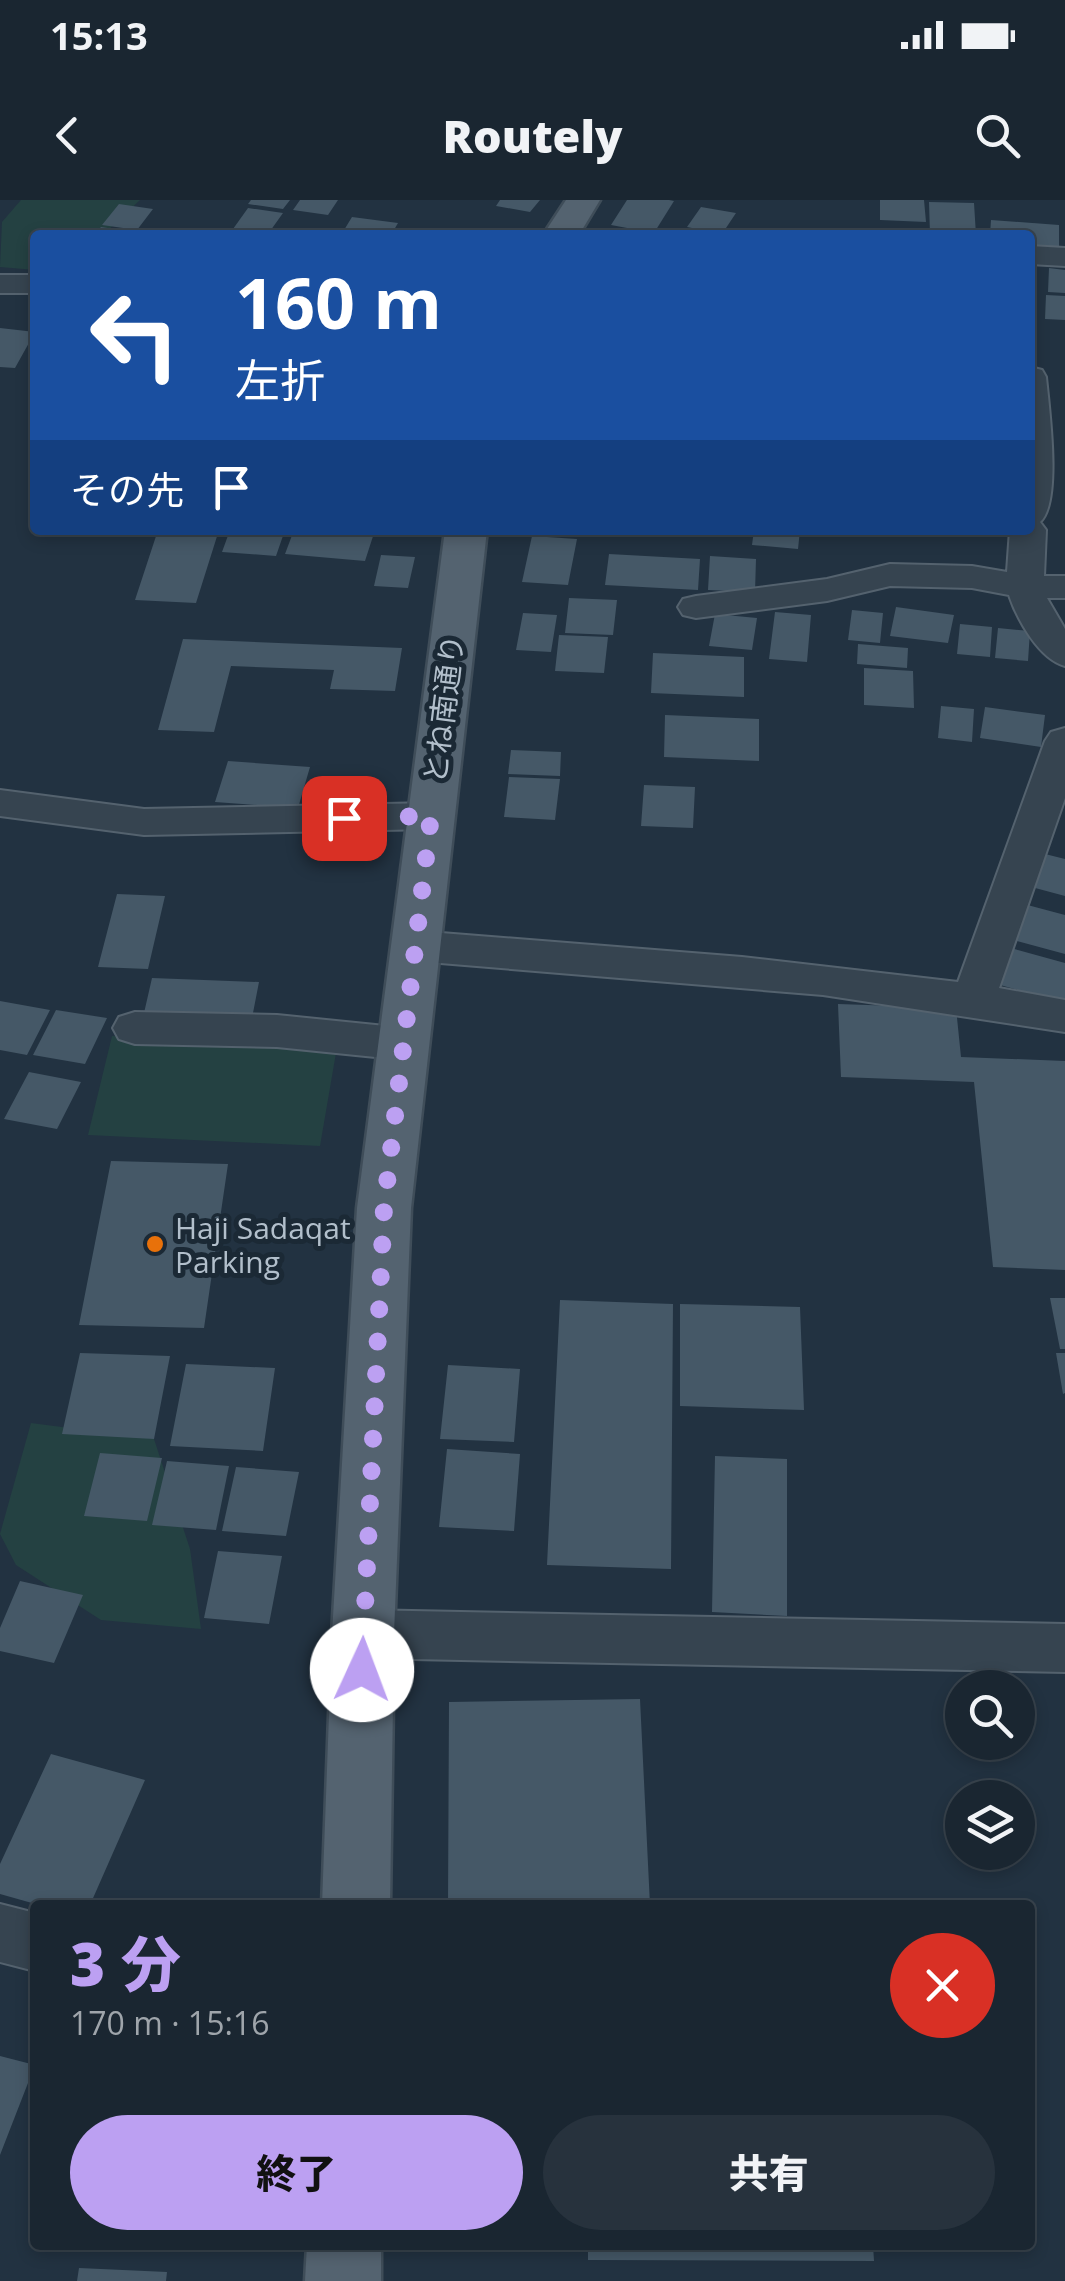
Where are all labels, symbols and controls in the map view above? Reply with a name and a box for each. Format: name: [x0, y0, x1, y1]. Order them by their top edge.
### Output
text: 15:13: [50, 9, 148, 61]
text: Routely: [443, 105, 622, 166]
icon: back: [40, 108, 95, 163]
icon: search: [970, 108, 1025, 163]
text: 160 m: [235, 254, 442, 350]
icon: left: [70, 270, 200, 400]
text: 左折: [235, 349, 325, 410]
icon: arrive: [204, 460, 259, 515]
text: その先: [70, 463, 184, 515]
street label: とね南通り: [414, 632, 472, 786]
pin: [302, 776, 387, 861]
icon: arrive: [317, 791, 372, 846]
place label: Haji Sadaqat Parking: [175, 1207, 351, 1282]
marker: Haji Sadaqat Parking: [144, 1233, 166, 1255]
position arrow: [310, 1618, 414, 1722]
map controls: [945, 1670, 1035, 1870]
button: search: [945, 1670, 1035, 1760]
button: layers: [945, 1780, 1035, 1870]
text: 3 分: [70, 1922, 181, 2004]
button: close: [890, 1933, 995, 2038]
text: 170 m · 15:16: [70, 2001, 269, 2044]
button: 終了: [70, 2115, 523, 2230]
button: 共有: [543, 2115, 995, 2230]

